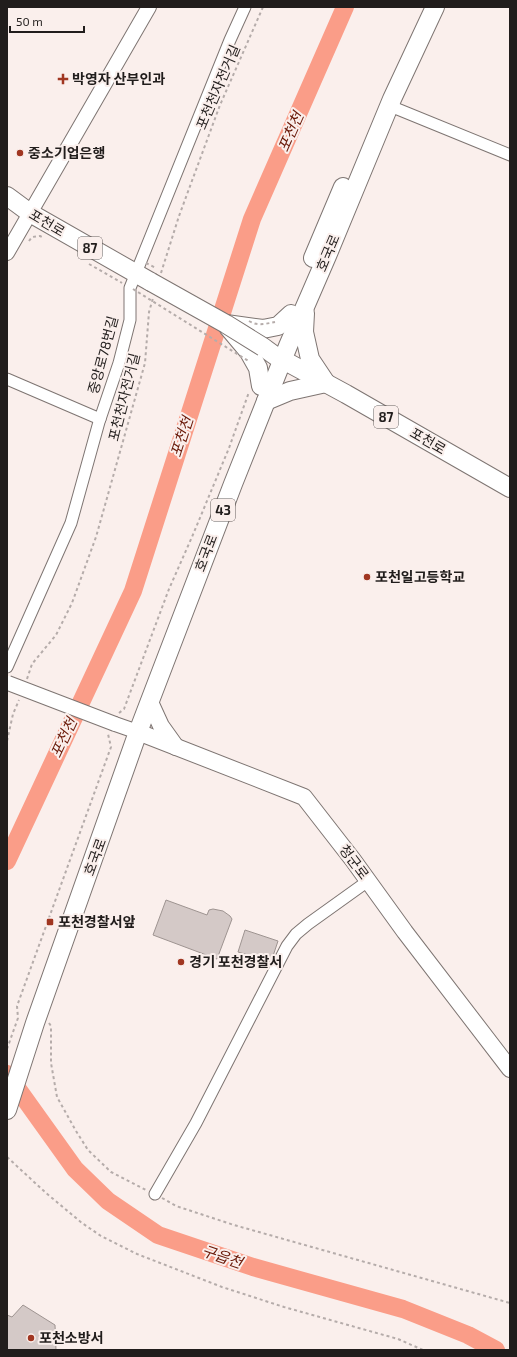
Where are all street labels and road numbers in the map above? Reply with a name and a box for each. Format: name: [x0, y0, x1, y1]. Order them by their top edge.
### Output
street label: 포천천자전거길: [192, 42, 243, 132]
street label: 포천로: [26, 205, 68, 240]
street label: 호국로: [312, 232, 343, 274]
road number: 87: [78, 237, 102, 259]
street label: 중앙로78번길: [84, 314, 121, 396]
street label: 포천천자전거길: [104, 351, 143, 443]
road number: 87: [374, 406, 398, 428]
street label: 포천로: [407, 424, 449, 458]
road number: 43: [211, 499, 235, 521]
street label: 호국로: [191, 532, 220, 574]
street label: 호국로: [80, 836, 109, 878]
street label: 청군로: [336, 841, 373, 882]

